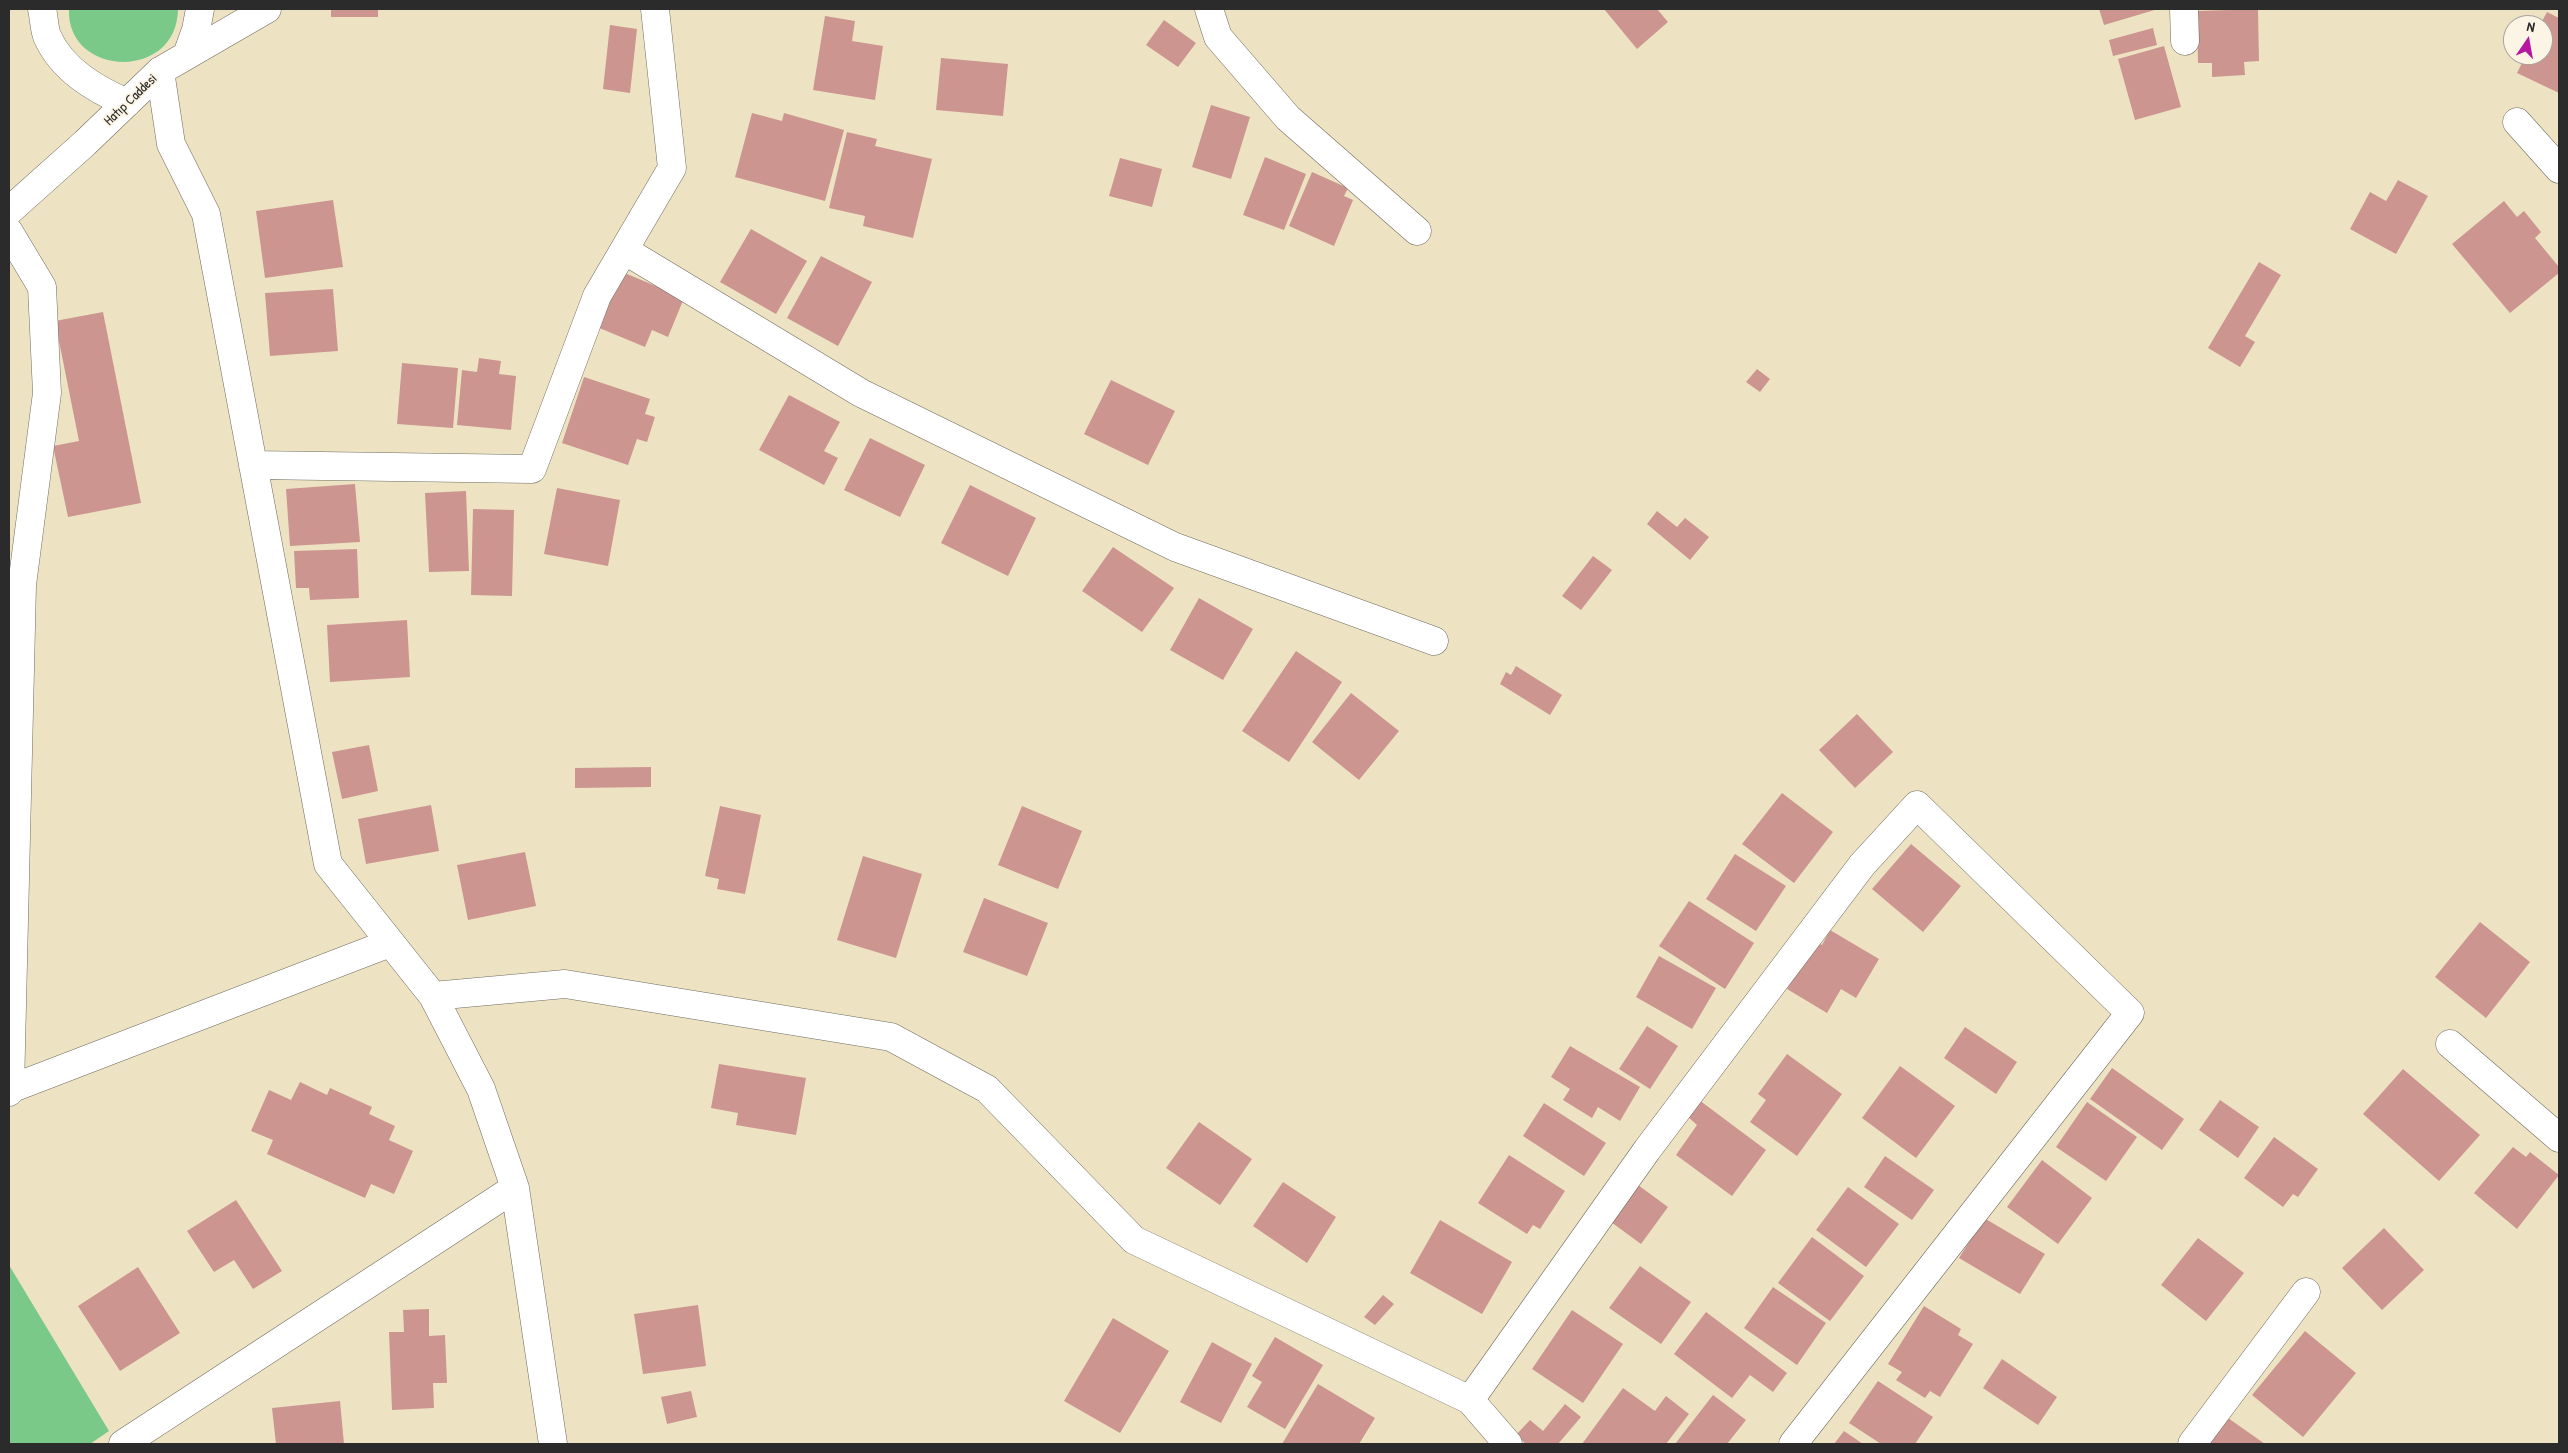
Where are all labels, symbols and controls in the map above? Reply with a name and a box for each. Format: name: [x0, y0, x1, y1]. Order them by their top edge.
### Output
north arrow: [2503, 15, 2553, 65]
text: N: [2525, 16, 2537, 36]
street label: Hatıp Caddesi: [101, 71, 161, 129]

